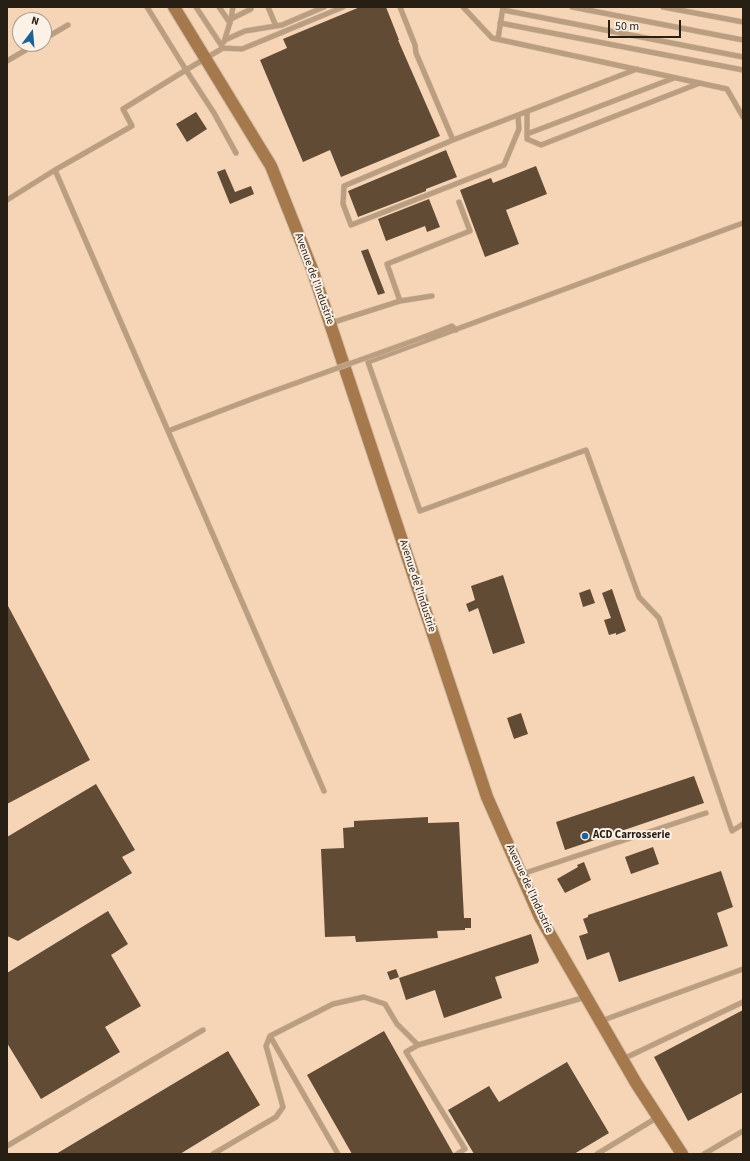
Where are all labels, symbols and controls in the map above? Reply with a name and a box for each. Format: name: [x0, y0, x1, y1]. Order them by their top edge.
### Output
north arrow: [12, 12, 52, 52]
scale bar: [610, 12, 683, 38]
text: N: [30, 13, 41, 29]
text: 50 m: [615, 18, 639, 35]
street label: Avenue de l'Industrie: [291, 231, 337, 327]
street label: Avenue de l'Industrie: [396, 538, 438, 634]
place label: ACD Carrosserie: [593, 829, 670, 843]
marker: ACD Carrosserie: [580, 831, 590, 841]
street label: Avenue de l'Industrie: [503, 842, 555, 936]

